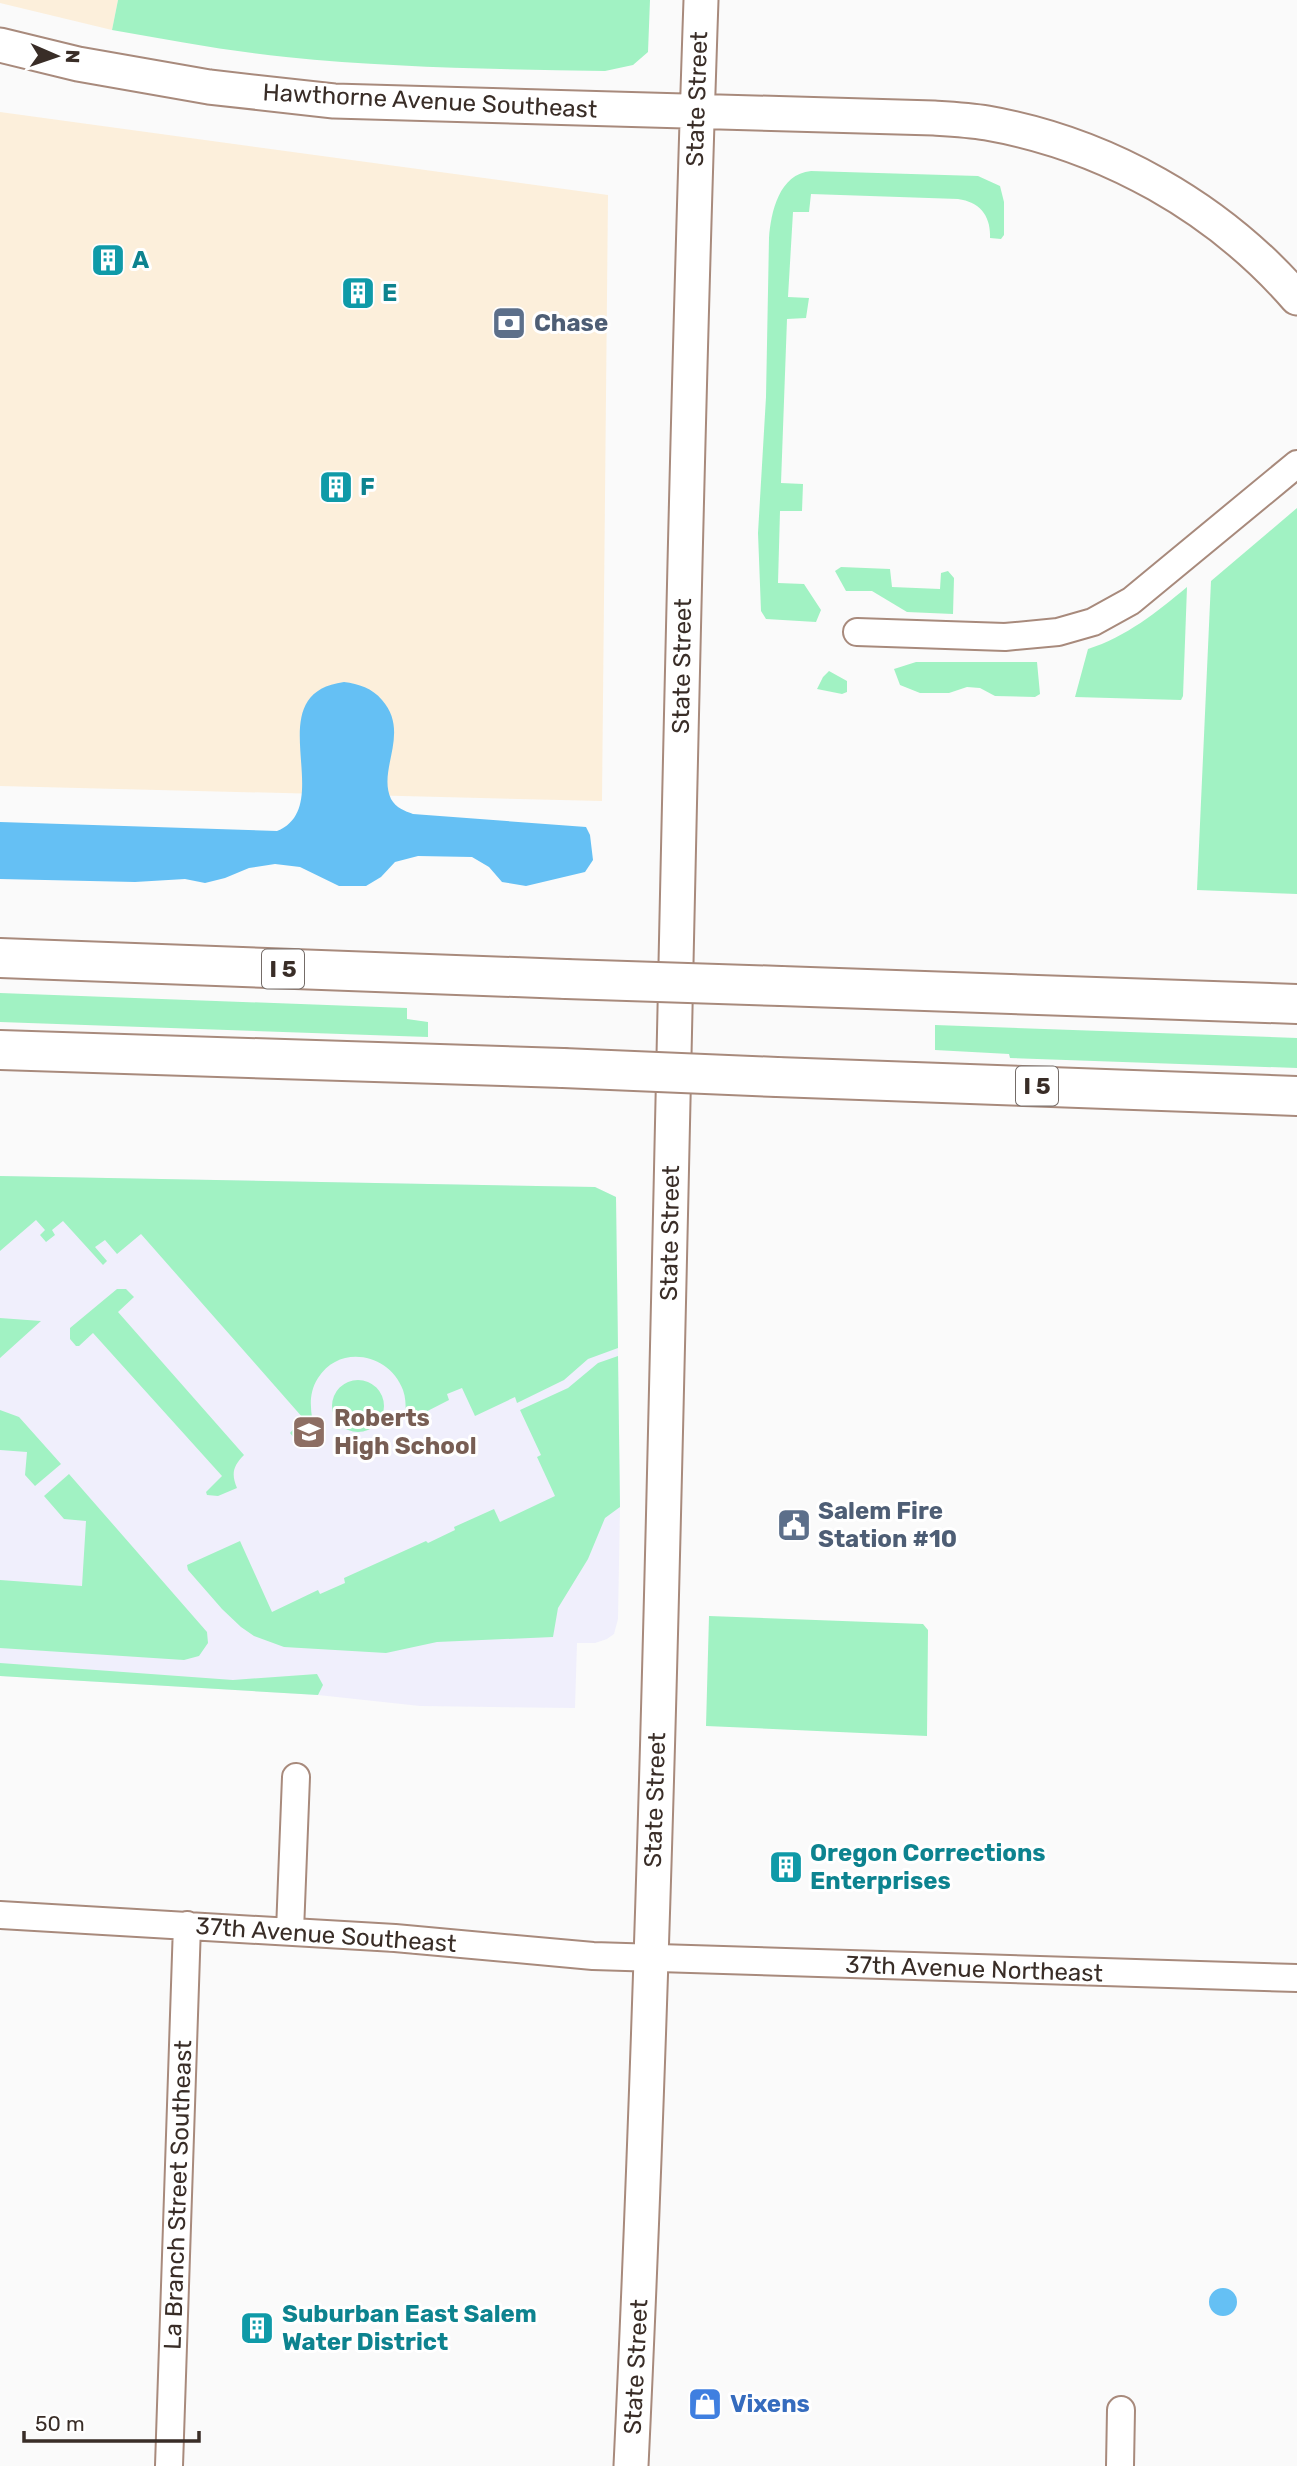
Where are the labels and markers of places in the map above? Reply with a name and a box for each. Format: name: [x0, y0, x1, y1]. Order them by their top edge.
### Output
building icon: A: [89, 241, 127, 279]
place label: A: [132, 246, 149, 274]
building icon: E: [339, 274, 377, 312]
place label: E: [382, 279, 397, 307]
bank icon: Chase: [490, 304, 528, 342]
place label: Chase: [534, 309, 608, 337]
building icon: F: [317, 468, 355, 506]
place label: F: [360, 473, 375, 501]
place label: Roberts High School: [334, 1404, 477, 1460]
school or university icon: Roberts High School: [290, 1413, 328, 1451]
place label: Salem Fire Station #10: [818, 1497, 957, 1553]
public building icon: Salem Fire Station #10: [775, 1506, 813, 1544]
place label: Oregon Corrections Enterprises: [810, 1839, 1046, 1895]
building icon: Oregon Corrections Enterprises: [767, 1848, 805, 1886]
place label: Suburban East Salem Water District: [282, 2300, 537, 2356]
building icon: Suburban East Salem Water District: [238, 2309, 276, 2347]
shop icon: Vixens: [686, 2385, 724, 2423]
place label: Vixens: [730, 2390, 810, 2418]

